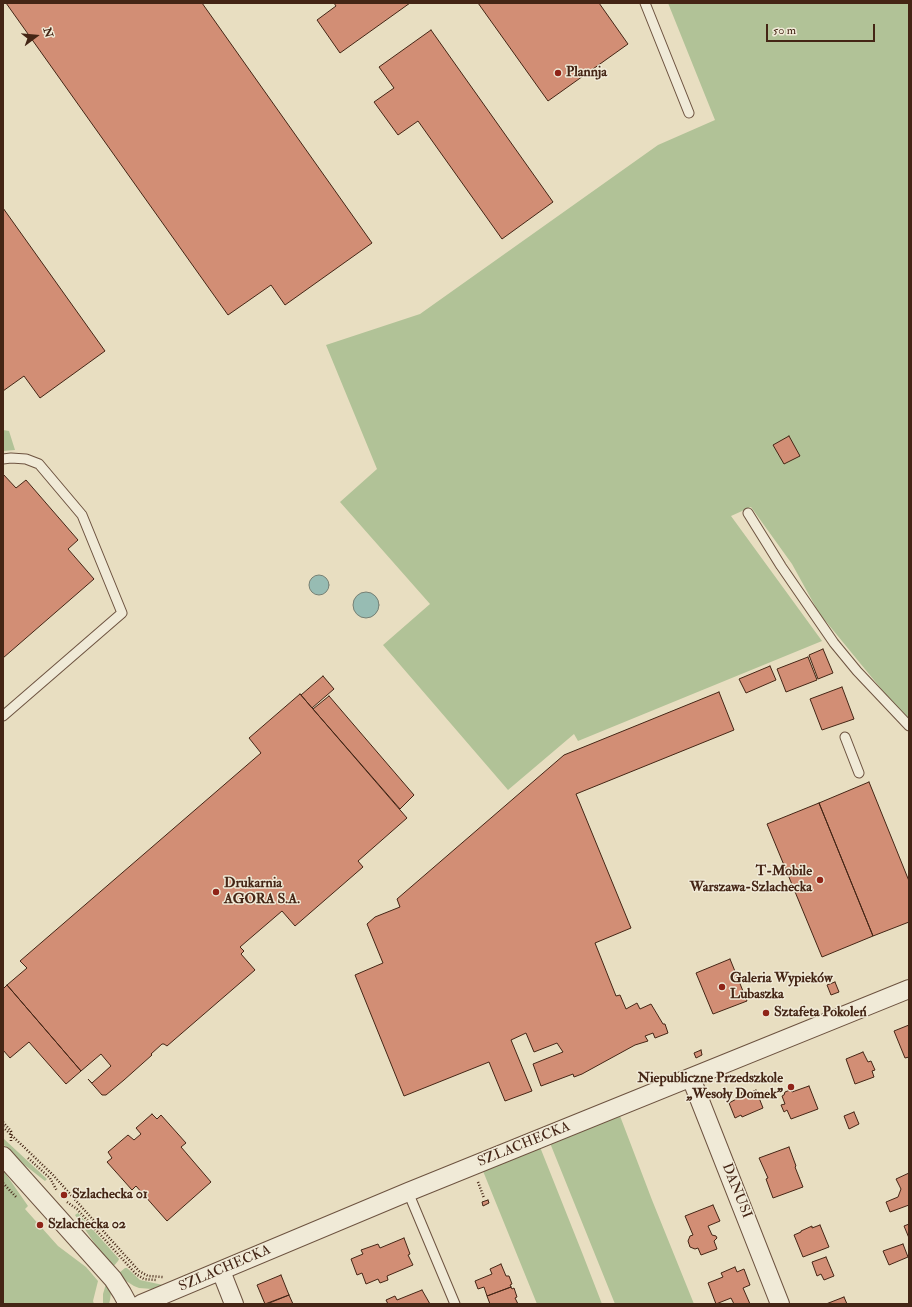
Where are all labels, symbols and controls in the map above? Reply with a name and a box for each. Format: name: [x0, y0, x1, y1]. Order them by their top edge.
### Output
north arrow: [16, 16, 56, 56]
scale bar: [768, 16, 877, 42]
text: 50 m: [773, 23, 796, 38]
text: N: [40, 26, 56, 39]
place label: Plannja: [566, 65, 607, 81]
marker: Plannja: [553, 68, 563, 78]
place label: T-Mobile Warszawa-Szlachecka: [690, 864, 812, 896]
marker: T-Mobile Warszawa-Szlachecka: [815, 875, 825, 885]
place label: Drukarnia AGORA S.A.: [224, 876, 300, 908]
marker: Drukarnia AGORA S.A.: [211, 887, 221, 897]
place label: Galeria Wypieków Lubaszka: [730, 971, 833, 1004]
marker: Galeria Wypieków Lubaszka: [717, 982, 727, 992]
place label: Sztafeta Pokoleń: [774, 1005, 867, 1021]
marker: Sztafeta Pokoleń: [761, 1008, 771, 1018]
place label: Niepubliczne Przedszkole „Wesoły Domek”: [637, 1071, 783, 1104]
marker: Niepubliczne Przedszkole „Wesoły Domek”: [786, 1082, 796, 1092]
street label: SZLACHECKA: [475, 1119, 573, 1171]
street label: DANUSI: [717, 1161, 755, 1221]
place label: Szlachecka 01: [72, 1187, 148, 1203]
marker: Szlachecka 01: [59, 1190, 69, 1200]
place label: Szlachecka 02: [48, 1217, 126, 1233]
marker: Szlachecka 02: [35, 1220, 45, 1230]
street label: SZLACHECKA: [177, 1242, 273, 1296]

